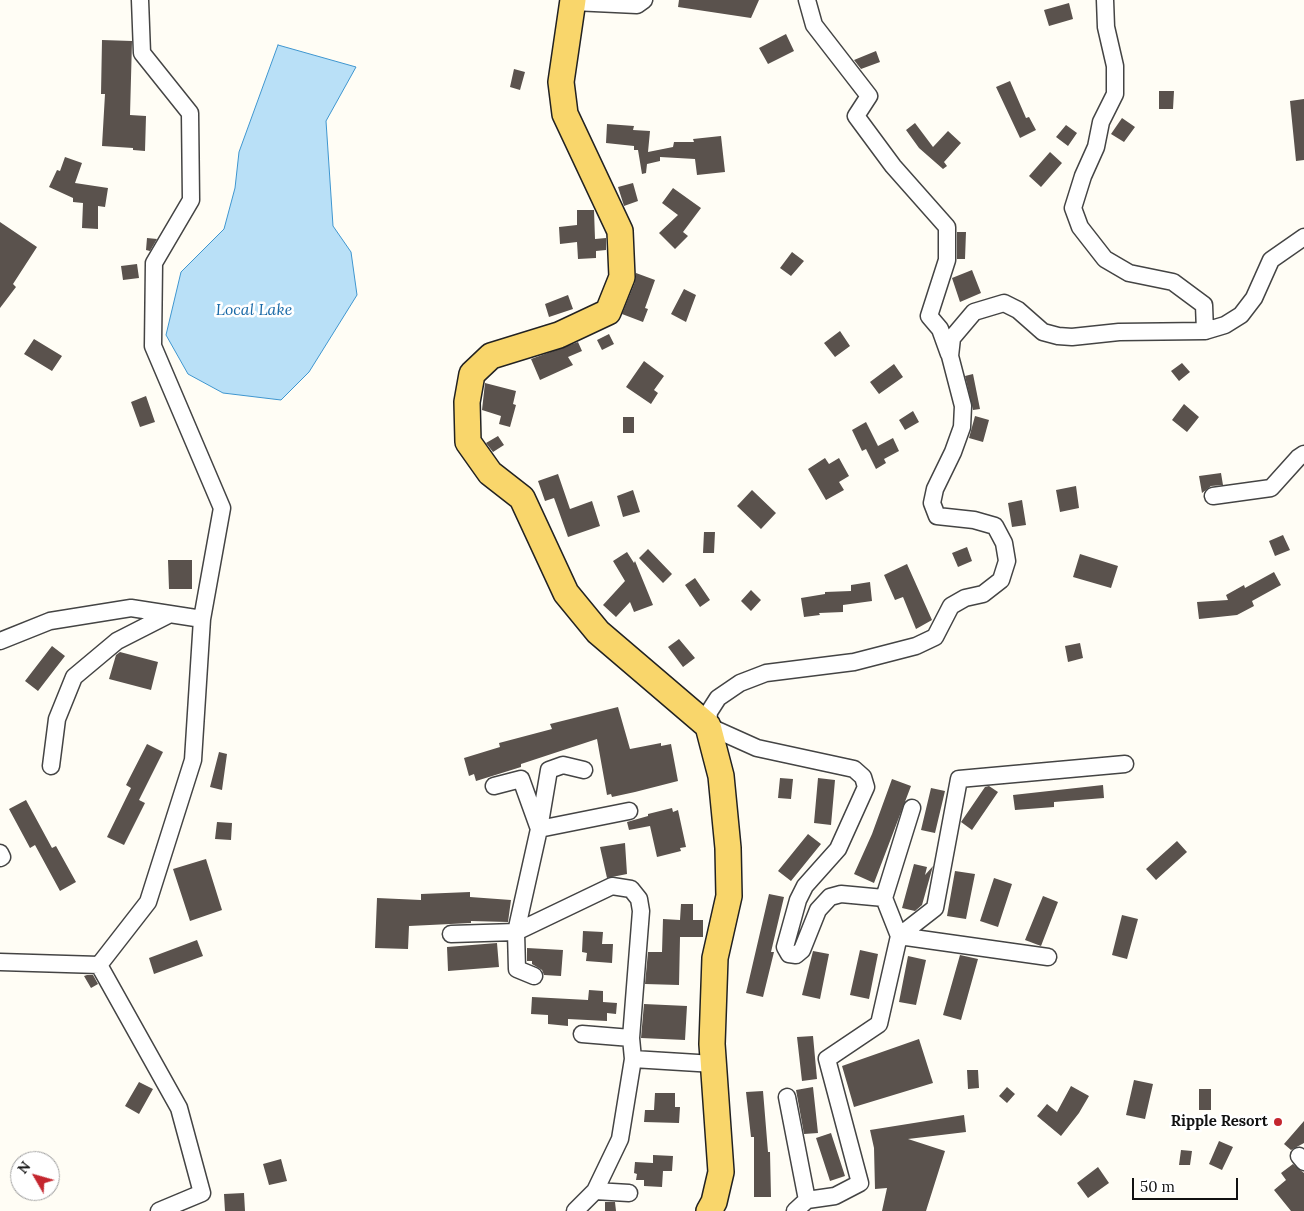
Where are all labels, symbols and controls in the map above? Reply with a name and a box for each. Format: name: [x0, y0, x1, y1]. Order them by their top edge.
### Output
water label: Local Lake: [216, 300, 292, 320]
place label: Ripple Resort: [1171, 1113, 1268, 1131]
marker: Ripple Resort: [1272, 1116, 1284, 1128]
north arrow: [10, 1151, 60, 1201]
text: N: [14, 1158, 34, 1177]
scale bar: [1134, 1168, 1240, 1200]
text: 50 m: [1140, 1177, 1175, 1196]

